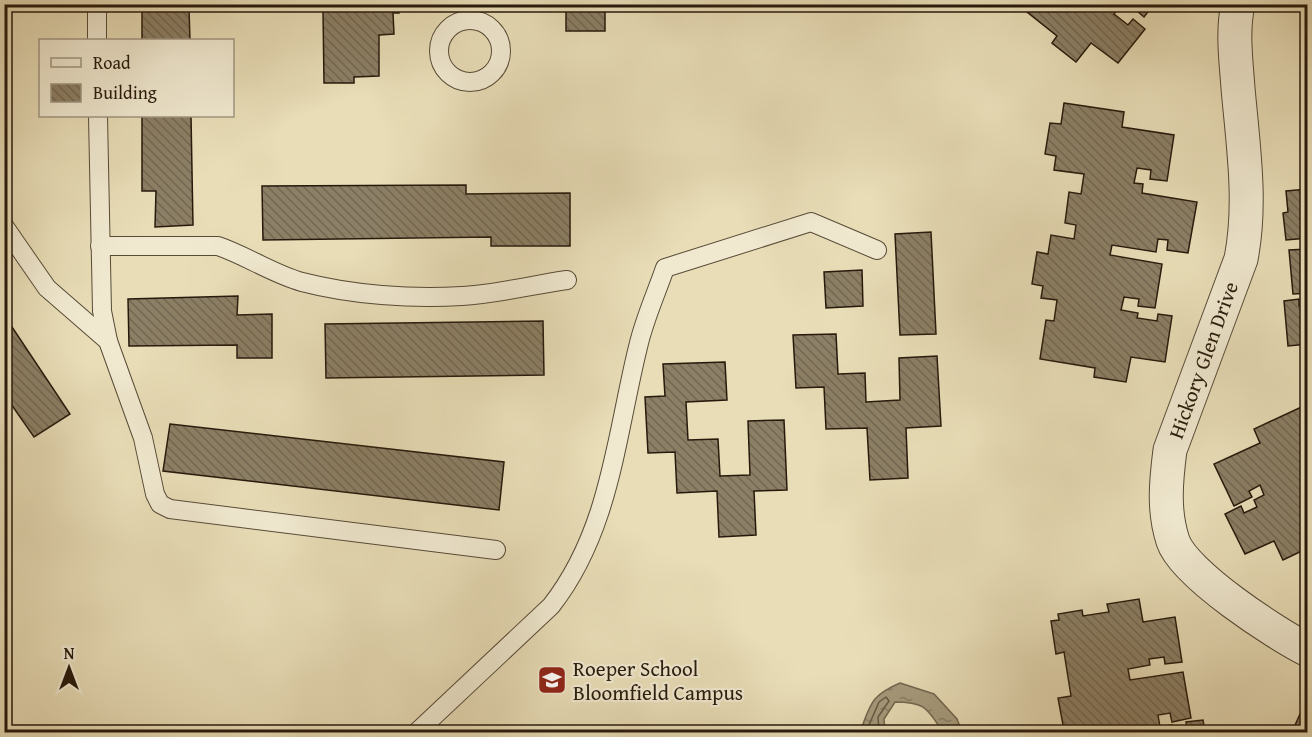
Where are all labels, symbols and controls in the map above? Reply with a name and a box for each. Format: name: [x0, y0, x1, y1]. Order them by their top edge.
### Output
legend: [39, 39, 234, 117]
text: Road: [93, 49, 131, 76]
text: Building: [93, 79, 157, 106]
street label: Hickory Glen Drive: [1160, 277, 1246, 443]
north arrow: [39, 638, 99, 698]
text: N: [64, 641, 75, 665]
place label: Roeper School Bloomfield Campus: [573, 653, 743, 708]
school or university icon: Roeper School Bloomfield Campus: [536, 664, 568, 696]

